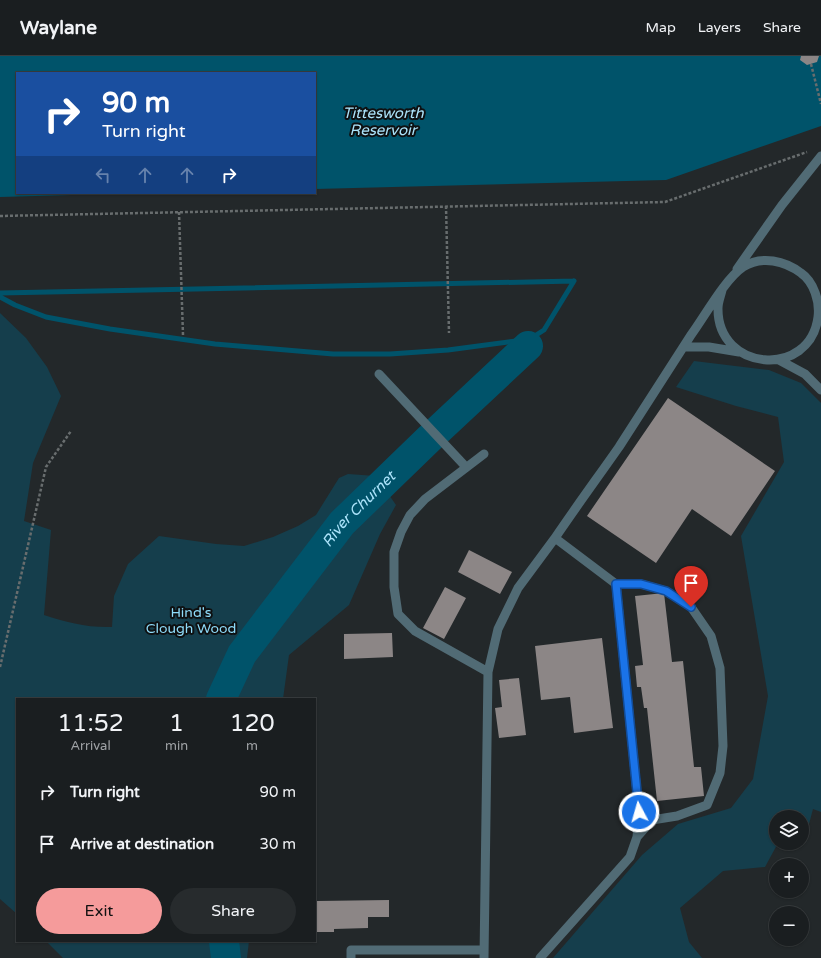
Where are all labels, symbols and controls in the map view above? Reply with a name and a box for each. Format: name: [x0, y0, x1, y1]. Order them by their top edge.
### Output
text: Waylane: [20, 17, 97, 39]
text: Map: [646, 19, 676, 36]
text: Layers: [698, 19, 741, 36]
text: Share: [763, 19, 801, 36]
text: 90 m: [102, 86, 170, 120]
icon: right: [36, 88, 88, 140]
water label: Tittesworth Reservoir: [342, 104, 424, 139]
text: Turn right: [102, 120, 186, 142]
icon: left: [92, 164, 114, 186]
icon: ahead: [134, 164, 156, 186]
icon: ahead: [176, 164, 198, 186]
icon: right: [218, 164, 240, 186]
water label: River Churnet: [318, 466, 401, 550]
pin: [674, 566, 708, 607]
icon: arrive: [680, 572, 702, 594]
park label: Hind's Clough Wood: [146, 604, 236, 637]
text: 11:52: [57, 709, 124, 738]
text: 1: [169, 709, 184, 738]
text: 120: [229, 709, 275, 738]
text: Arrival: [70, 738, 111, 754]
text: min: [165, 738, 188, 754]
text: m: [246, 738, 258, 754]
icon: right: [36, 781, 58, 803]
text: Turn right: [70, 783, 140, 801]
text: 90 m: [259, 783, 296, 801]
position arrow: [618, 791, 660, 833]
map controls: [769, 810, 809, 946]
button: layers: [769, 810, 809, 850]
icon: arrive: [36, 833, 58, 855]
text: Arrive at destination: [70, 835, 214, 853]
text: 30 m: [259, 835, 296, 853]
button: +: [769, 858, 809, 898]
button: Exit: [36, 888, 162, 934]
button: Share: [170, 888, 296, 934]
button: −: [769, 906, 809, 946]

